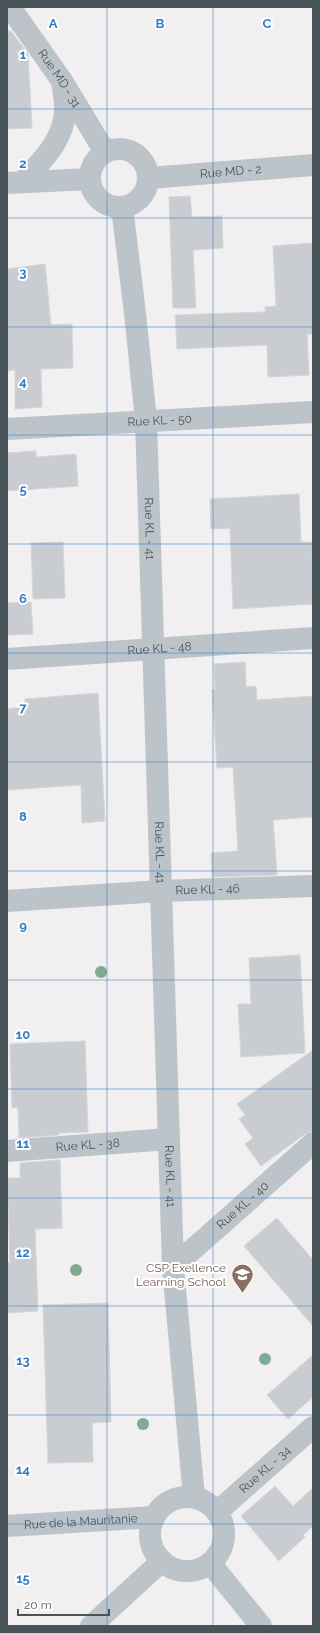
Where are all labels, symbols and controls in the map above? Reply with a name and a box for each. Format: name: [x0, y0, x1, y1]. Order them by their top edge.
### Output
text: A: [49, 16, 58, 31]
text: B: [156, 16, 165, 31]
text: C: [263, 16, 272, 31]
text: 1: [20, 47, 27, 62]
street label: Rue MD - 31: [35, 47, 84, 110]
text: 2: [19, 156, 27, 171]
street label: Rue MD - 2: [199, 162, 262, 181]
text: 3: [19, 265, 27, 280]
text: 4: [19, 374, 27, 389]
street label: Rue KL - 50: [127, 412, 192, 429]
text: 5: [19, 482, 27, 497]
street label: Rue KL - 41: [141, 497, 157, 560]
text: 6: [19, 591, 27, 606]
street label: Rue KL - 48: [127, 639, 192, 658]
text: 7: [19, 700, 27, 715]
text: 8: [19, 809, 27, 824]
street label: Rue KL - 41: [152, 821, 168, 884]
street label: Rue KL - 46: [175, 881, 240, 898]
text: 9: [19, 918, 27, 933]
text: 10: [16, 1027, 30, 1042]
text: 11: [17, 1136, 30, 1151]
street label: Rue KL - 38: [55, 1136, 120, 1154]
street label: Rue KL - 41: [162, 1145, 178, 1208]
street label: Rue KL - 40: [214, 1179, 271, 1232]
text: 12: [16, 1245, 30, 1260]
place label: CSP Exellence Learning School: [136, 1261, 227, 1289]
school or university icon: CSP Exellence Learning School: [229, 1262, 255, 1295]
text: 13: [16, 1353, 30, 1368]
street label: Rue KL - 34: [236, 1443, 294, 1496]
text: 14: [16, 1462, 30, 1477]
street label: Rue de la Mauritanie: [24, 1511, 138, 1532]
text: 15: [16, 1571, 30, 1586]
scale bar: [18, 1591, 109, 1617]
text: 20 m: [24, 1598, 52, 1612]

